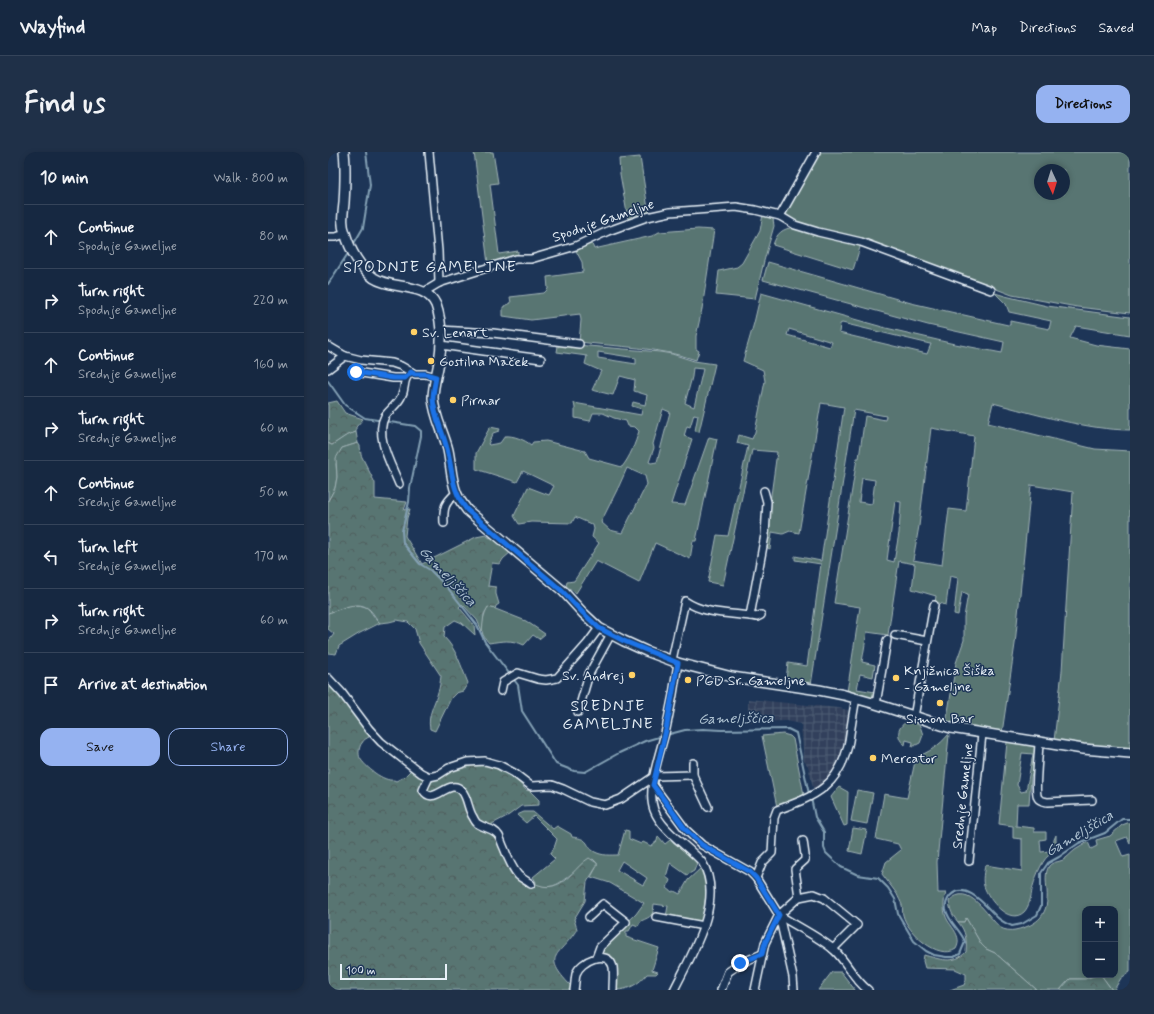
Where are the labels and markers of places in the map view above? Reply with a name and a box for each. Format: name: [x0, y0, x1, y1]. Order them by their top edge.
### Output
place label: Sv. Lenart: [422, 324, 489, 342]
marker: Sv. Lenart: [409, 327, 419, 337]
place label: Gostilna Maček: [439, 353, 528, 371]
marker: Gostilna Maček: [426, 356, 436, 366]
place label: Pirnar: [461, 392, 501, 410]
marker: Pirnar: [448, 395, 458, 405]
place label: Knjižnica Šiška - Gameljne: [904, 662, 995, 696]
place label: Sv. Andrej: [562, 667, 624, 685]
marker: Sv. Andrej: [627, 670, 637, 680]
place label: PGD Sr. Gameljne: [696, 672, 806, 690]
marker: Knjižnica Šiška - Gameljne: [891, 673, 901, 683]
marker: PGD Sr. Gameljne: [683, 675, 693, 685]
marker: Simon Bar: [935, 698, 945, 708]
place label: Simon Bar: [906, 710, 974, 728]
place label: Mercator: [881, 750, 937, 768]
marker: Mercator: [868, 753, 878, 763]

